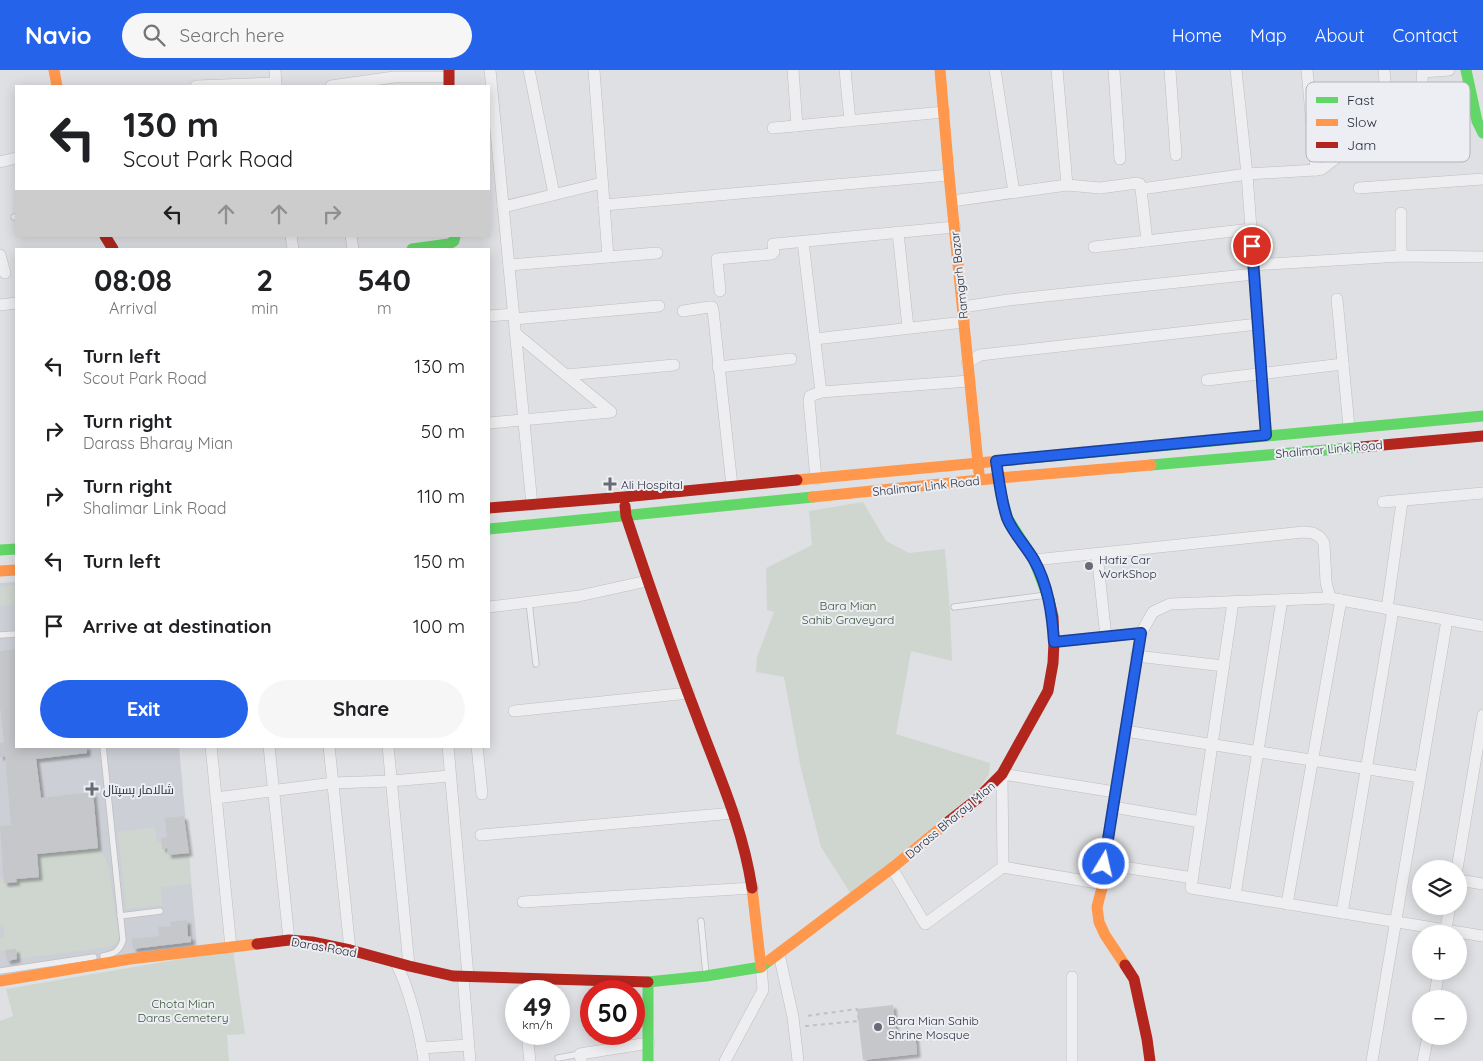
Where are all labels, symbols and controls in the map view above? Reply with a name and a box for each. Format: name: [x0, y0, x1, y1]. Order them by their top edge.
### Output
search box: [122, 13, 472, 58]
text: Navio: [25, 20, 92, 50]
icon: search: [140, 21, 168, 49]
text: Search here: [180, 23, 284, 47]
text: Home: [1172, 24, 1222, 47]
text: Map: [1250, 24, 1287, 47]
text: About: [1315, 24, 1365, 47]
text: Contact: [1393, 24, 1458, 47]
legend: [1306, 82, 1470, 162]
text: Fast: [1347, 91, 1375, 109]
text: 130 m: [123, 102, 219, 146]
icon: left: [40, 105, 105, 170]
text: Slow: [1347, 113, 1377, 131]
text: Jam: [1347, 136, 1376, 154]
text: Scout Park Road: [123, 145, 293, 173]
icon: left: [159, 200, 187, 228]
icon: ahead: [212, 200, 240, 228]
icon: ahead: [265, 200, 293, 228]
icon: right: [318, 200, 346, 228]
pin: [1231, 225, 1273, 267]
street label: Ramgarh Bazar: [947, 230, 971, 320]
icon: arrive: [1238, 232, 1266, 260]
text: 08:08: [94, 261, 172, 299]
text: 2: [256, 261, 273, 299]
text: 540: [358, 261, 411, 299]
text: Arrival: [109, 298, 157, 318]
text: min: [251, 298, 278, 318]
text: m: [377, 298, 391, 318]
text: Turn left: [83, 344, 161, 368]
icon: left: [40, 352, 68, 380]
text: 130 m: [414, 354, 465, 378]
text: Scout Park Road: [83, 368, 207, 388]
text: Turn right: [83, 409, 172, 433]
icon: right: [40, 417, 68, 445]
text: 50 m: [421, 419, 465, 443]
text: Darass Bharay Mian: [83, 433, 233, 453]
street label: Shalimar Link Road: [1275, 437, 1383, 461]
street label: Shalimar Link Road: [872, 473, 980, 499]
text: Turn right: [83, 474, 172, 498]
marker: Ali Hospital: [603, 477, 617, 491]
place label: Ali Hospital: [621, 477, 683, 492]
icon: right: [40, 482, 68, 510]
text: 110 m: [417, 484, 465, 508]
text: Shalimar Link Road: [83, 498, 227, 518]
icon: left: [40, 547, 68, 575]
text: Turn left: [83, 549, 161, 573]
text: 150 m: [414, 549, 465, 573]
place label: Hafiz Car WorkShop: [1099, 552, 1157, 581]
marker: Hafiz Car WorkShop: [1083, 560, 1095, 572]
park label: Bara Mian Sahib Graveyard: [802, 598, 894, 627]
icon: arrive: [40, 612, 68, 640]
text: Arrive at destination: [83, 614, 272, 638]
text: 100 m: [413, 614, 465, 638]
button: Exit: [40, 680, 248, 738]
button: Share: [258, 680, 465, 738]
street label: Darass Bharay Mian: [902, 778, 998, 862]
marker: شالامار ہسپتال: [85, 782, 99, 796]
place label: شالامار ہسپتال: [103, 782, 174, 798]
position arrow: [1077, 837, 1129, 889]
map controls: [1412, 860, 1467, 1045]
button: layers: [1412, 860, 1467, 915]
button: +: [1412, 925, 1467, 980]
street label: Daras Road: [290, 934, 358, 960]
speed limit sign: 50: [580, 980, 645, 1045]
button: −: [1412, 990, 1467, 1045]
text: 49: [523, 991, 552, 1022]
park label: Chota Mian Daras Cemetery: [137, 996, 229, 1025]
place label: Bara Mian Sahib Shrine Mosque: [888, 1013, 979, 1042]
text: km/h: [522, 1017, 553, 1032]
marker: Bara Mian Sahib Shrine Mosque: [872, 1021, 884, 1033]

